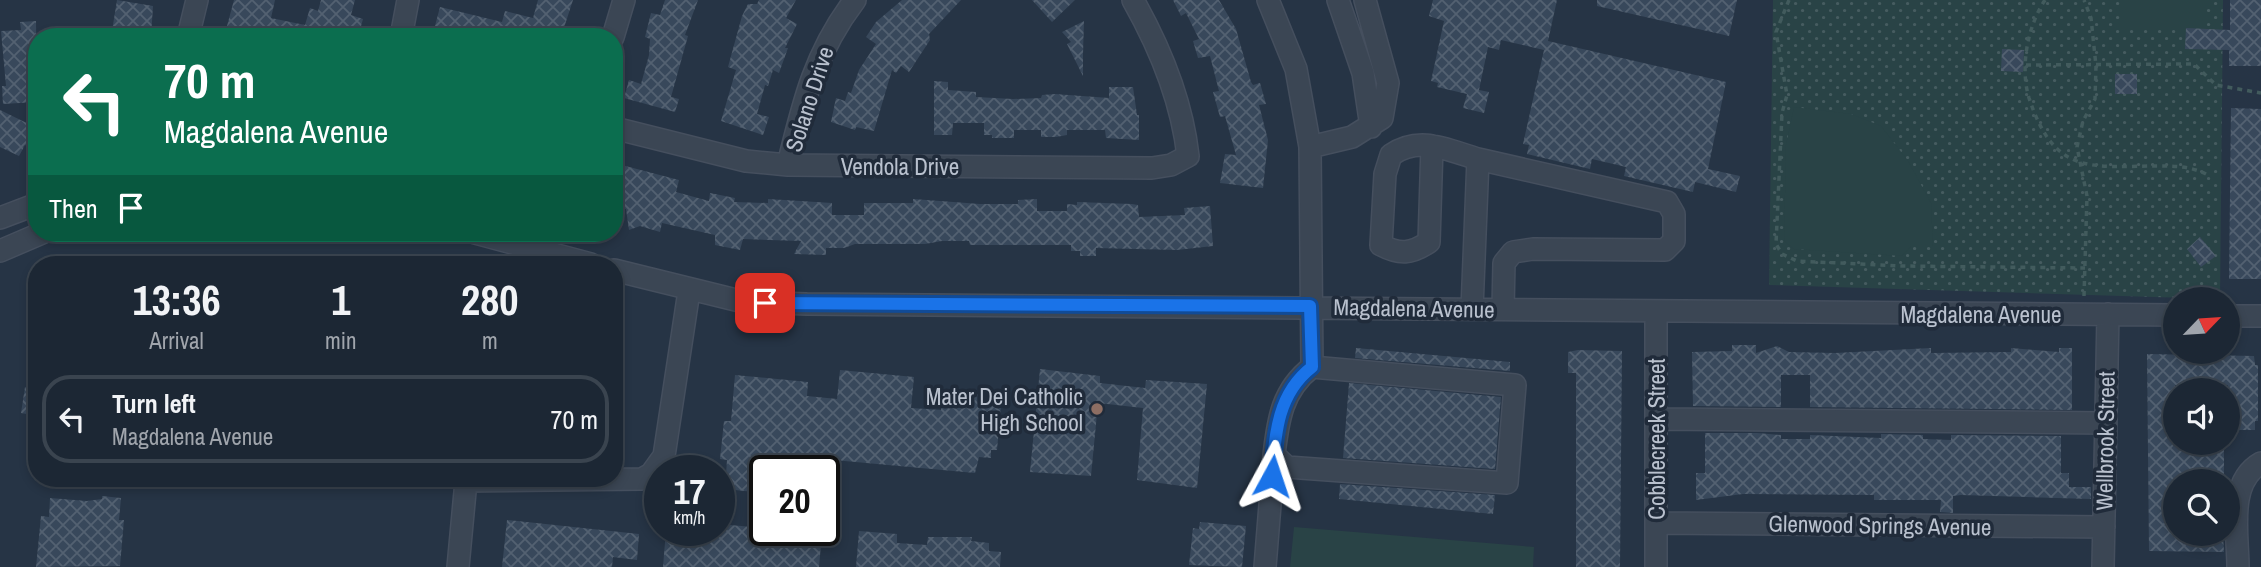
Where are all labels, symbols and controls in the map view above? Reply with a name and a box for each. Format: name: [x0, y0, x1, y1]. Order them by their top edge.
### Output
street label: Solano Drive: [777, 42, 841, 156]
text: 70 m: [164, 47, 256, 113]
icon: left: [49, 56, 140, 147]
text: Magdalena Avenue: [164, 110, 388, 153]
street label: Vendola Drive: [841, 151, 959, 182]
icon: arrive: [112, 189, 150, 227]
text: Then: [49, 191, 98, 226]
text: 13:36: [133, 272, 221, 328]
text: 1: [331, 272, 350, 328]
text: 280: [461, 272, 519, 328]
pin: [735, 273, 795, 333]
icon: arrive: [746, 284, 784, 322]
north arrow: [2163, 287, 2240, 364]
map controls: [2163, 287, 2240, 546]
street label: Magdalena Avenue: [1333, 291, 1495, 325]
street label: Magdalena Avenue: [1900, 299, 2062, 330]
text: Arrival: [149, 325, 204, 356]
text: min: [325, 325, 357, 356]
text: m: [482, 325, 498, 356]
street label: Cobblecreek Street: [1641, 358, 1672, 520]
street label: Wellbrook Street: [2088, 371, 2122, 511]
button: sound: [2163, 378, 2240, 455]
place label: Mater Dei Catholic High School: [926, 381, 1083, 438]
text: Turn left: [112, 386, 196, 421]
icon: left: [53, 400, 91, 438]
marker: Mater Dei Catholic High School: [1089, 401, 1105, 417]
text: 70 m: [551, 402, 598, 437]
text: Magdalena Avenue: [112, 421, 273, 452]
position arrow: [1235, 439, 1309, 513]
speed limit sign: 20: [749, 455, 840, 546]
text: 17: [674, 468, 705, 515]
button: search: [2163, 469, 2240, 546]
text: km/h: [674, 505, 706, 530]
street label: Glenwood Springs Avenue: [1768, 508, 1992, 542]

